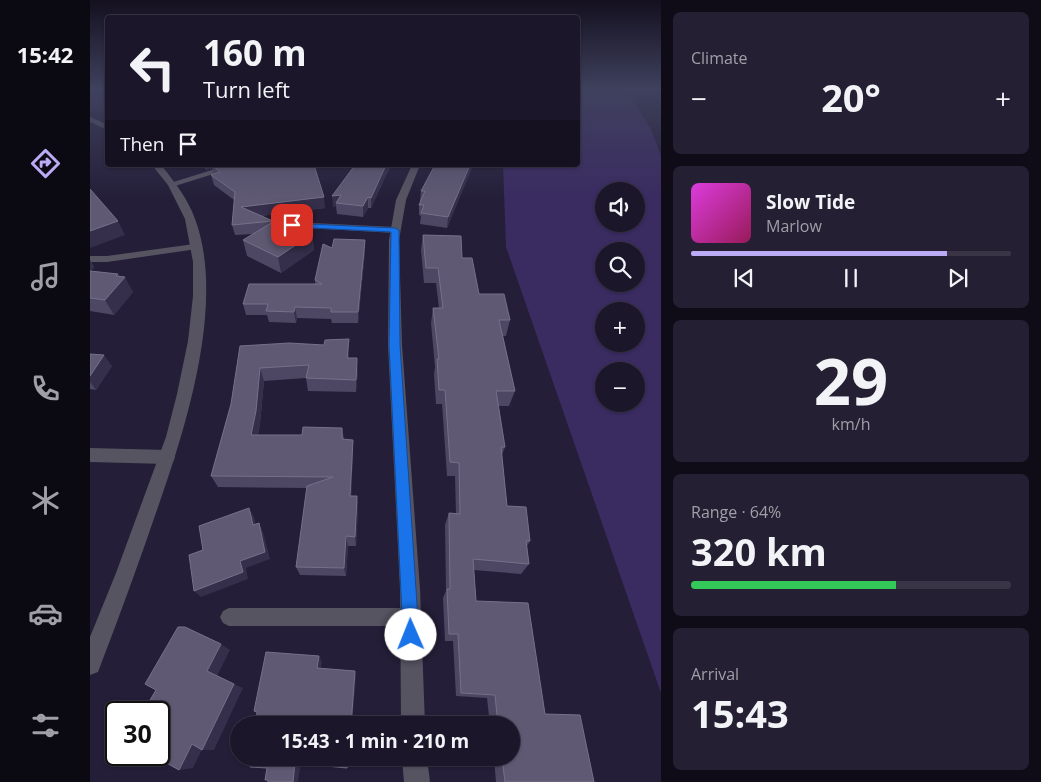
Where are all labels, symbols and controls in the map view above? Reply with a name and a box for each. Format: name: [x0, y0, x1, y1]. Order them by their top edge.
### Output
text: 160 m: [203, 29, 307, 76]
icon: left: [120, 35, 185, 100]
text: 15:42: [17, 39, 73, 69]
text: Climate: [691, 47, 748, 69]
text: 20°: [821, 71, 881, 123]
text: Turn left: [203, 74, 290, 104]
text: −: [691, 79, 707, 117]
text: +: [995, 79, 1011, 117]
icon: arrive: [174, 130, 202, 158]
text: Then: [120, 131, 164, 157]
icon: directions: [28, 146, 63, 181]
map controls: [595, 182, 645, 412]
button: sound: [595, 182, 645, 232]
text: Slow Tide: [766, 189, 855, 215]
pin: [271, 204, 313, 246]
icon: arrive: [278, 211, 306, 239]
text: Marlow: [766, 215, 822, 237]
button: search: [595, 242, 645, 292]
icon: music: [28, 259, 63, 294]
icon: previous: [730, 264, 758, 292]
icon: pause: [837, 264, 865, 292]
icon: next: [944, 264, 972, 292]
button: +: [595, 302, 645, 352]
text: 29: [814, 336, 888, 424]
button: −: [595, 362, 645, 412]
icon: phone: [28, 371, 63, 406]
text: km/h: [832, 413, 870, 435]
icon: climate: [28, 483, 63, 518]
text: Range · 64%: [691, 501, 781, 523]
text: 320 km: [691, 525, 827, 577]
icon: car: [28, 596, 63, 631]
position arrow: [384, 608, 436, 660]
text: Arrival: [691, 663, 739, 685]
text: 15:43: [691, 687, 789, 739]
speed limit sign: 30: [105, 701, 170, 766]
icon: filters: [28, 708, 63, 743]
text: 15:43 · 1 min · 210 m: [281, 728, 469, 754]

